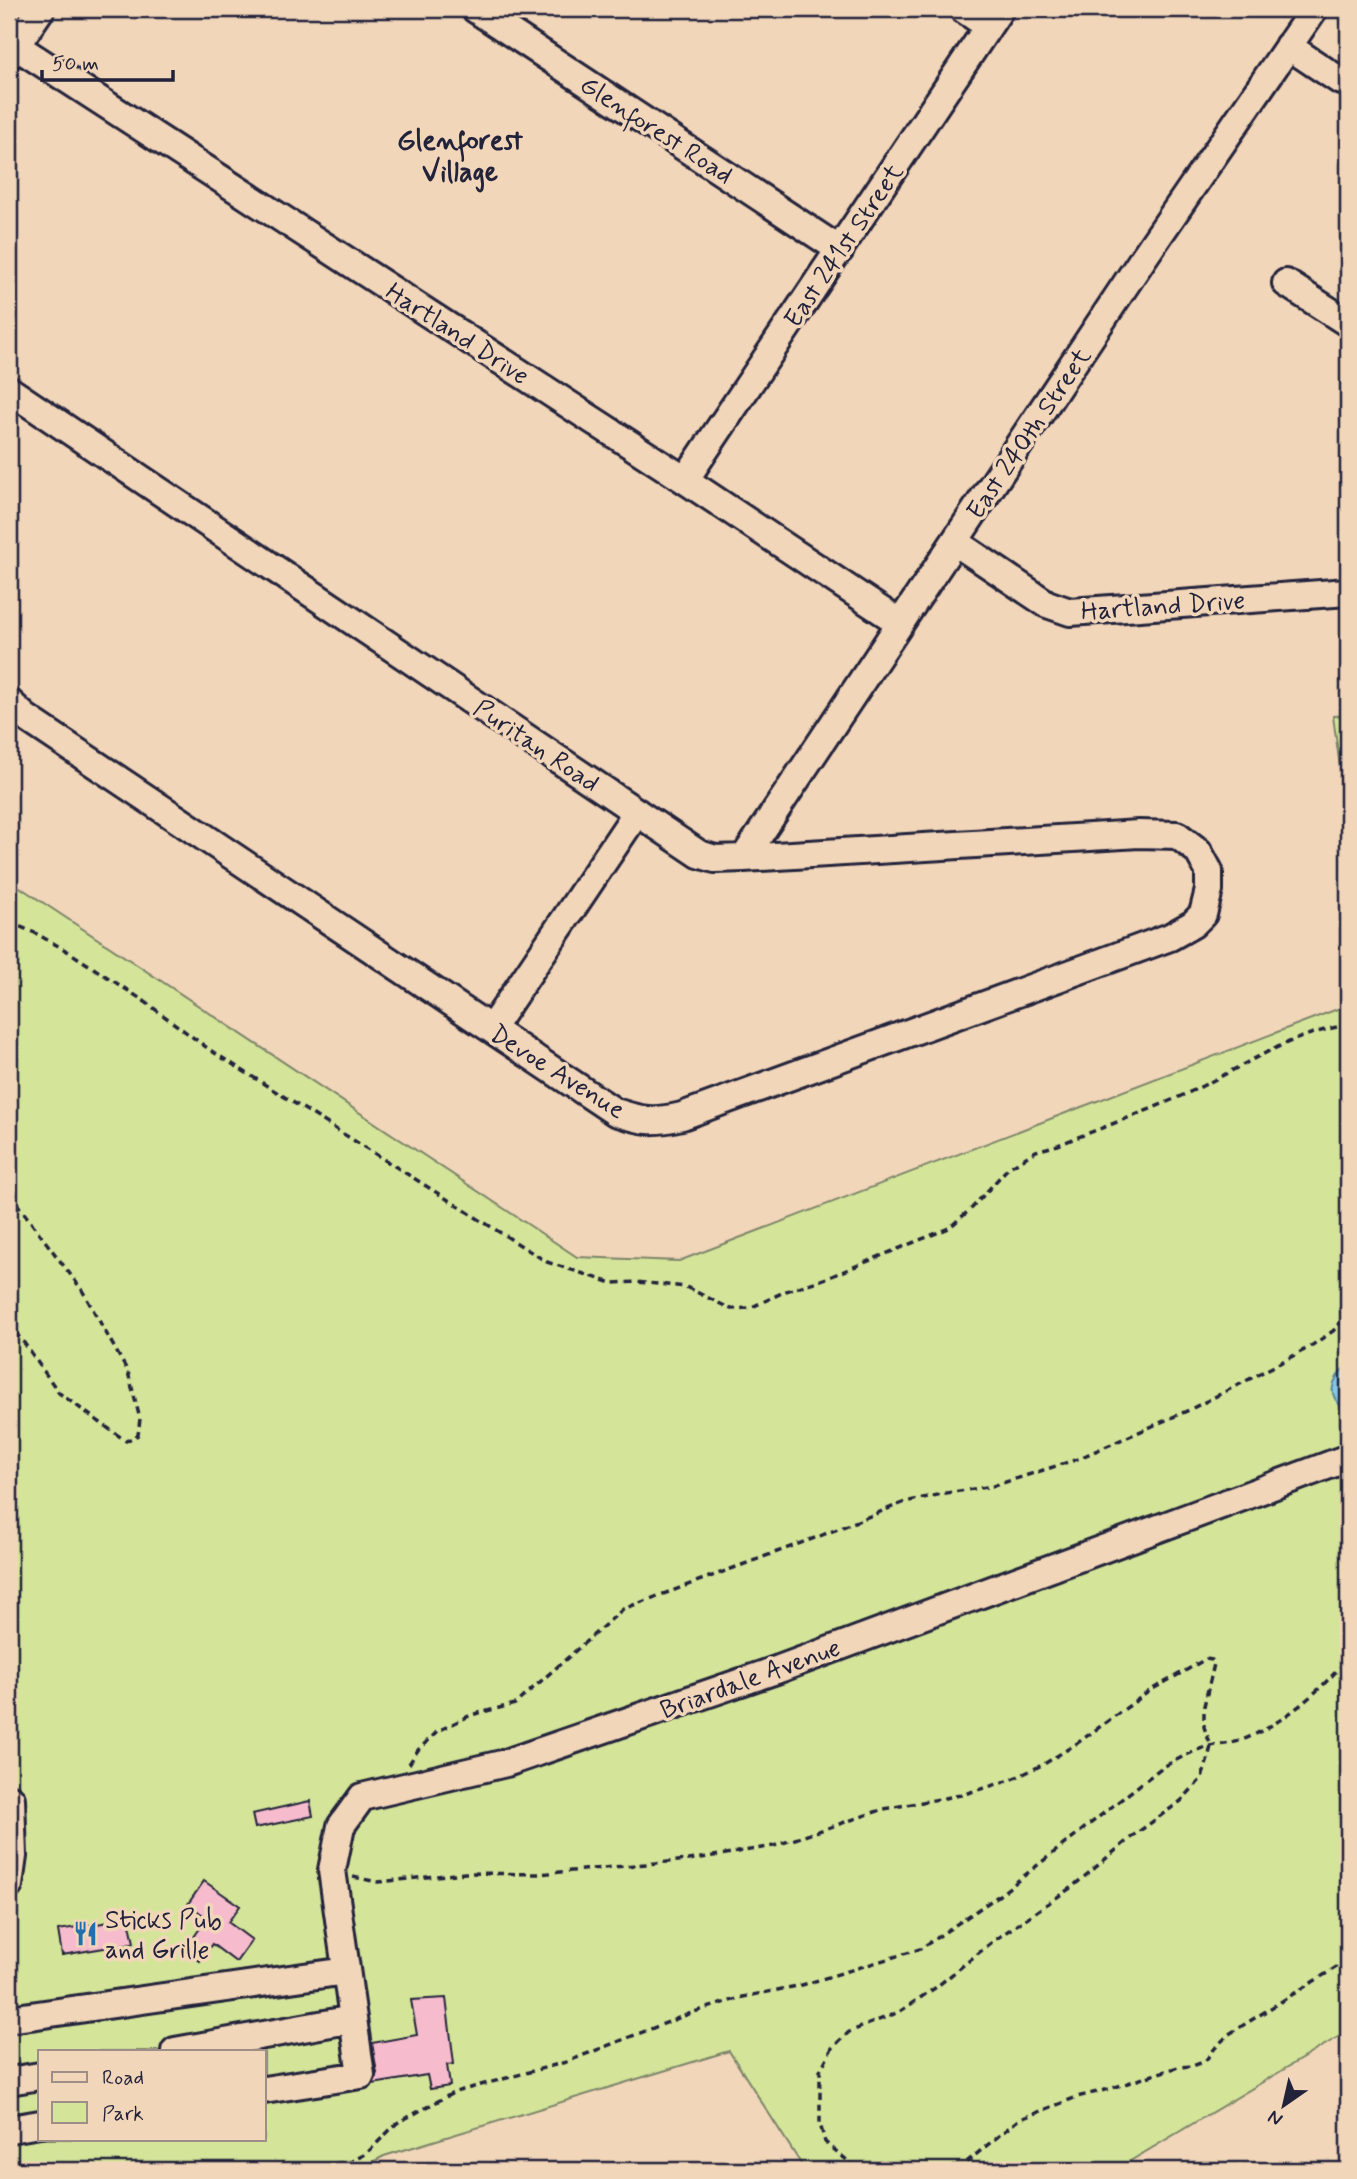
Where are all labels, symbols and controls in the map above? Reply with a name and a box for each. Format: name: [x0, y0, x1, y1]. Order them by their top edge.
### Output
scale bar: [42, 38, 173, 82]
text: 50 m: [52, 50, 99, 78]
street label: Glenforest Road: [572, 69, 739, 195]
district label: Glenforest Village: [397, 123, 524, 193]
street label: East 241st Street: [777, 157, 912, 335]
street label: Hartland Drive: [379, 276, 535, 394]
street label: East 240th Street: [960, 342, 1100, 527]
street label: Hartland Drive: [1080, 584, 1247, 630]
street label: Puritan Road: [466, 692, 605, 801]
street label: Devoe Avenue: [483, 1018, 631, 1128]
street label: Briardale Avenue: [656, 1632, 845, 1728]
place label: Sticks Pub and Grille: [105, 1904, 222, 1968]
restaurant icon: Sticks Pub and Grille: [71, 1920, 99, 1948]
legend: [38, 2050, 266, 2140]
text: Road: [102, 2064, 144, 2092]
north arrow: [1248, 2070, 1318, 2140]
text: Park: [102, 2100, 144, 2128]
text: N: [1263, 2104, 1288, 2132]

